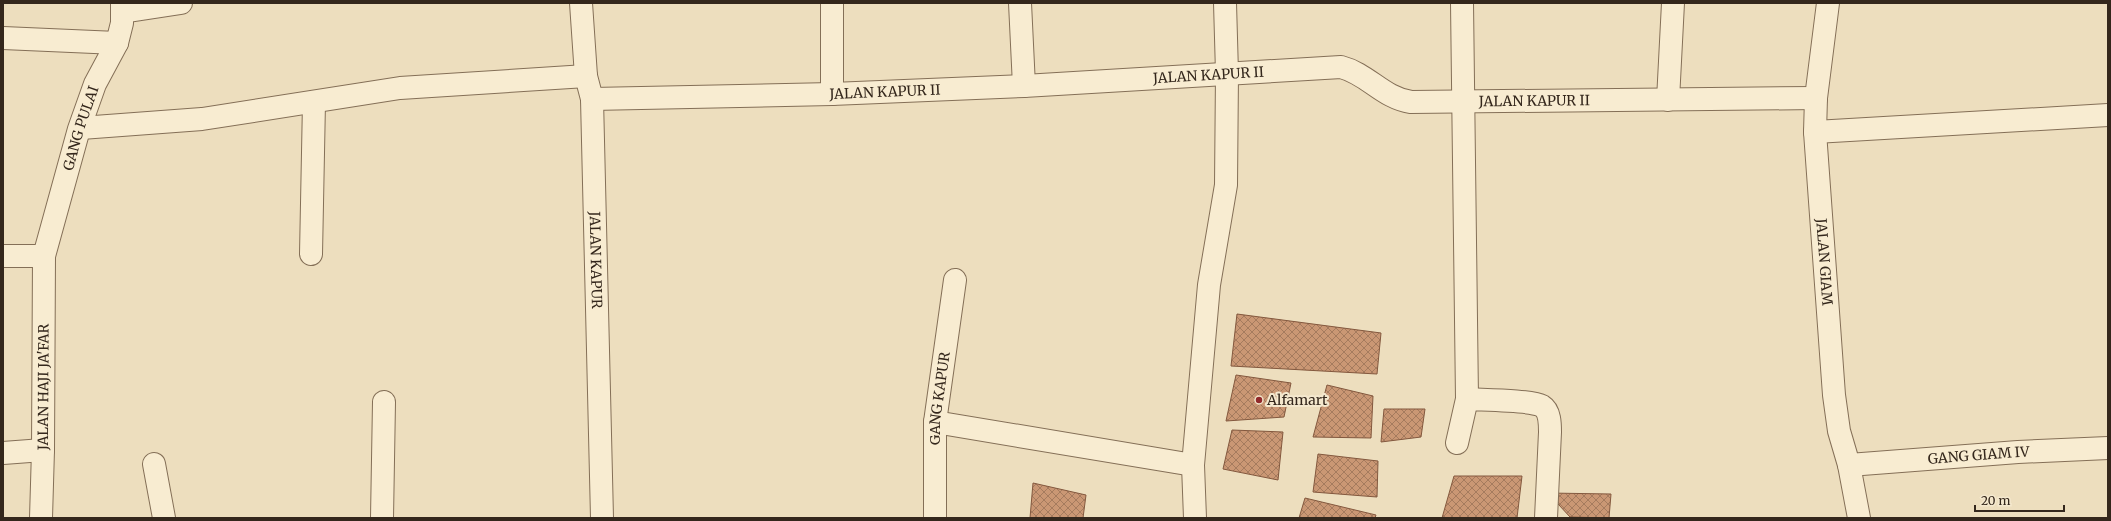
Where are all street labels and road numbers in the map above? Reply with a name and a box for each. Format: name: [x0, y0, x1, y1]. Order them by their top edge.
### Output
street label: JALAN KAPUR II: [1151, 63, 1264, 87]
street label: JALAN KAPUR II: [828, 80, 941, 103]
street label: GANG PULAI: [59, 83, 103, 173]
street label: JALAN KAPUR II: [1478, 91, 1590, 110]
street label: JALAN KAPUR: [586, 210, 606, 309]
street label: JALAN GIAM: [1812, 217, 1837, 306]
street label: JALAN HAJI JA'FAR: [34, 324, 53, 451]
street label: GANG KAPUR: [926, 350, 954, 445]
street label: GANG GIAM IV: [1927, 442, 2030, 468]

